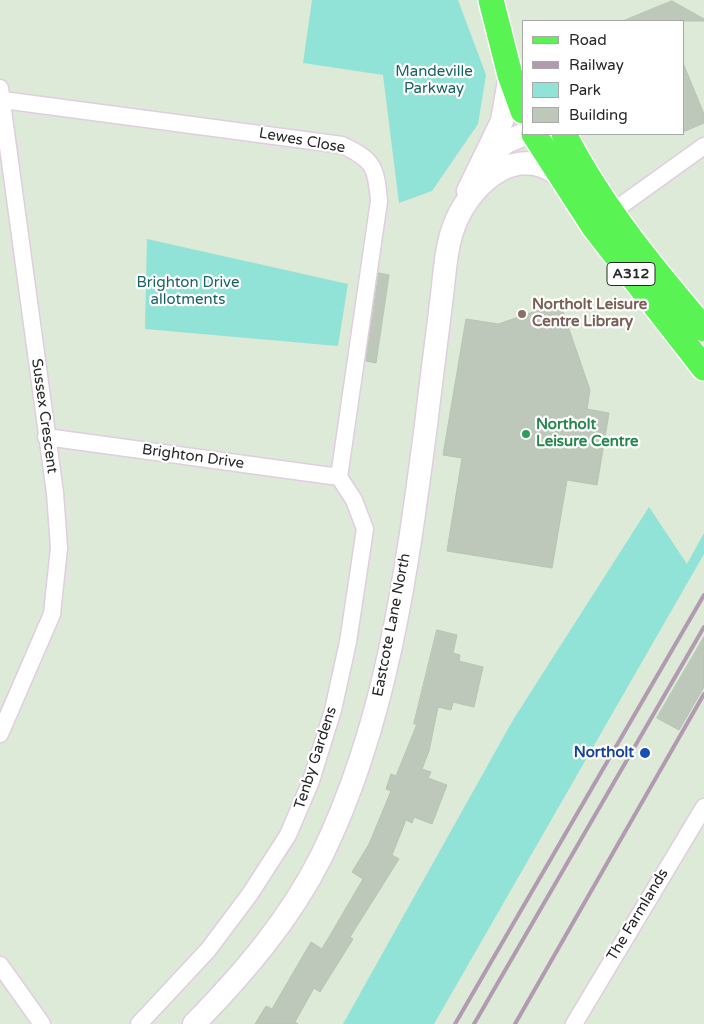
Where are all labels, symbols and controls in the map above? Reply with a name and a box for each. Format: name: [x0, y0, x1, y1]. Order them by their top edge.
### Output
legend: [522, 20, 684, 135]
text: Road: [569, 31, 607, 49]
text: Railway: [569, 56, 624, 74]
park label: Mandeville Parkway: [395, 63, 473, 98]
text: Park: [569, 81, 601, 99]
text: Building: [569, 106, 628, 124]
street label: Lewes Close: [257, 125, 347, 157]
road number: A312: [607, 262, 655, 286]
park label: Brighton Drive allotments: [137, 274, 239, 309]
place label: Northolt Leisure Centre Library: [532, 296, 647, 331]
marker: Northolt Leisure Centre Library: [516, 308, 528, 320]
street label: Sussex Crescent: [27, 357, 61, 475]
place label: Northolt Leisure Centre: [536, 416, 638, 451]
marker: Northolt Leisure Centre: [520, 428, 532, 440]
street label: Brighton Drive: [141, 441, 245, 473]
street label: Eastcote Lane North: [369, 552, 415, 698]
street label: Tenby Gardens: [291, 704, 341, 812]
place label: Northolt: [574, 744, 634, 762]
marker: Northolt: [638, 746, 652, 760]
street label: The Farmlands: [603, 866, 673, 964]

